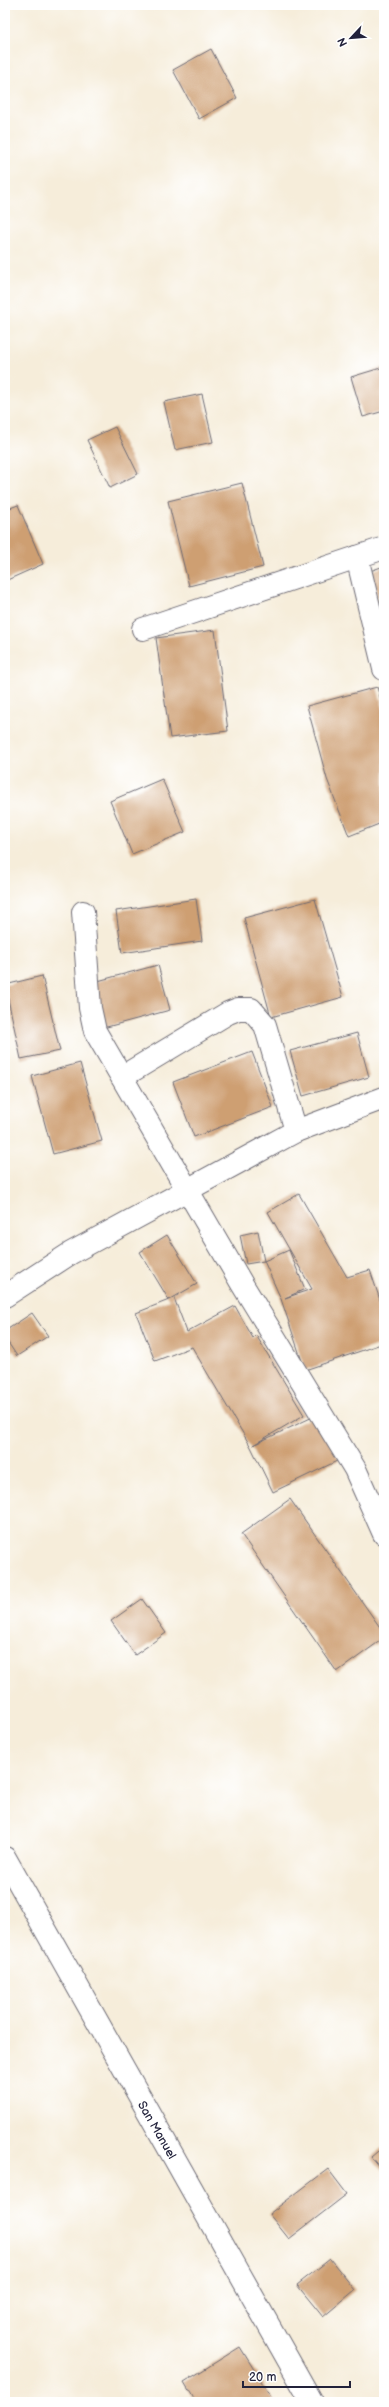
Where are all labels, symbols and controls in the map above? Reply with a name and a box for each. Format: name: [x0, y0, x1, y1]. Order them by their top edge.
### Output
north arrow: [331, 18, 371, 58]
text: N: [335, 36, 350, 49]
street label: San Manuel: [134, 2099, 179, 2162]
scale bar: [243, 2363, 350, 2389]
text: 20 m: [249, 2370, 276, 2385]

